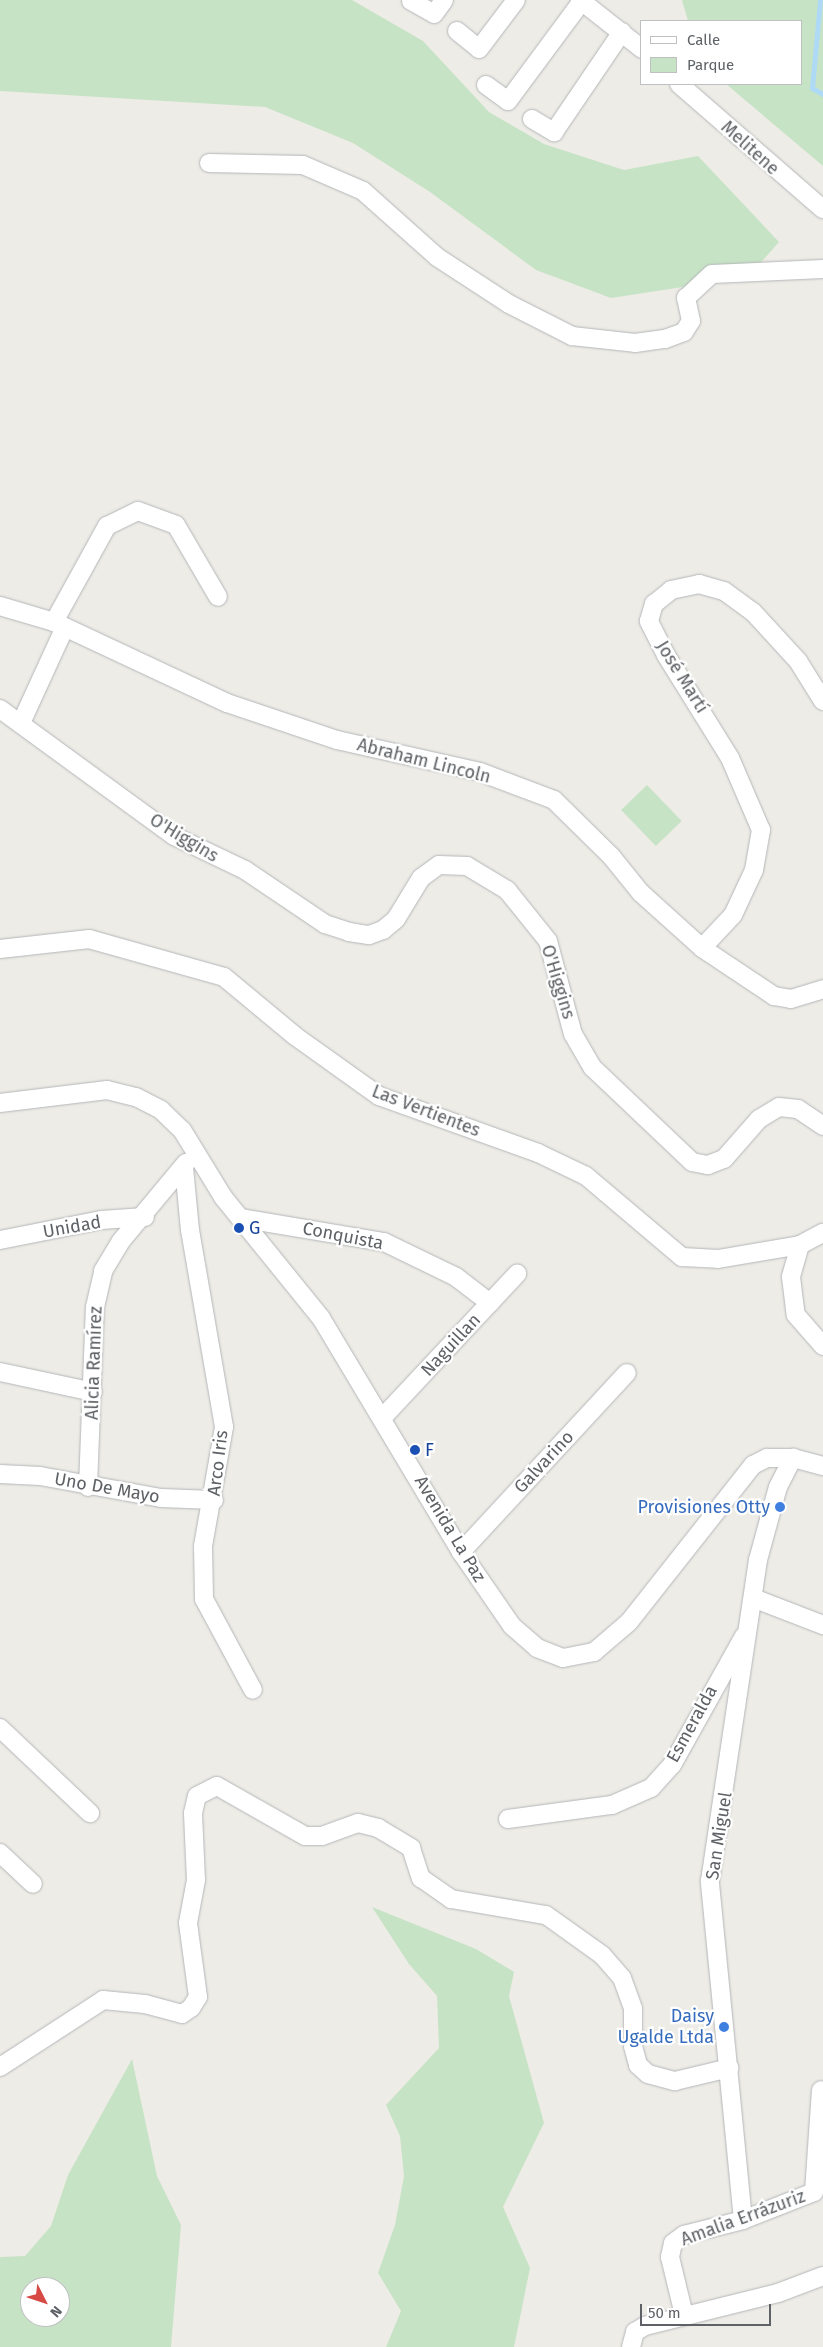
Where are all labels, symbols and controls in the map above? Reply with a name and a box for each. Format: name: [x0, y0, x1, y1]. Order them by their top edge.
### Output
legend: [640, 20, 803, 85]
text: Calle: [687, 31, 720, 49]
text: Parque: [687, 56, 734, 74]
street label: Melitene: [717, 116, 783, 180]
street label: José Martí: [651, 637, 713, 717]
street label: Abraham Lincoln: [355, 734, 493, 788]
street label: O'Higgins: [146, 809, 222, 867]
street label: O'Higgins: [536, 942, 580, 1022]
street label: Las Vertientes: [369, 1080, 483, 1142]
street label: Unidad: [41, 1211, 103, 1243]
place label: G: [249, 1217, 260, 1239]
street label: Conquista: [301, 1218, 385, 1254]
marker: G: [233, 1222, 245, 1234]
street label: Alicia Ramírez: [81, 1306, 107, 1420]
street label: Naguillan: [417, 1309, 485, 1381]
street label: Galvarino: [510, 1426, 578, 1498]
street label: Arco Iris: [203, 1429, 233, 1497]
place label: F: [425, 1439, 434, 1461]
marker: F: [409, 1444, 421, 1456]
street label: Uno De Mayo: [53, 1468, 161, 1508]
street label: Avenida La Paz: [410, 1472, 490, 1586]
place label: Provisiones Otty: [637, 1496, 770, 1518]
marker: Provisiones Otty: [774, 1501, 786, 1513]
street label: Esmeralda: [662, 1682, 722, 1766]
street label: San Miguel: [701, 1790, 737, 1882]
place label: Daisy Ugalde Ltda: [618, 2006, 714, 2048]
marker: Daisy Ugalde Ltda: [718, 2021, 730, 2033]
street label: Amalia Errázuriz: [678, 2185, 808, 2251]
north arrow: [20, 2277, 70, 2327]
scale bar: [643, 2294, 774, 2326]
text: N: [46, 2302, 65, 2321]
text: 50 m: [648, 2304, 681, 2322]

